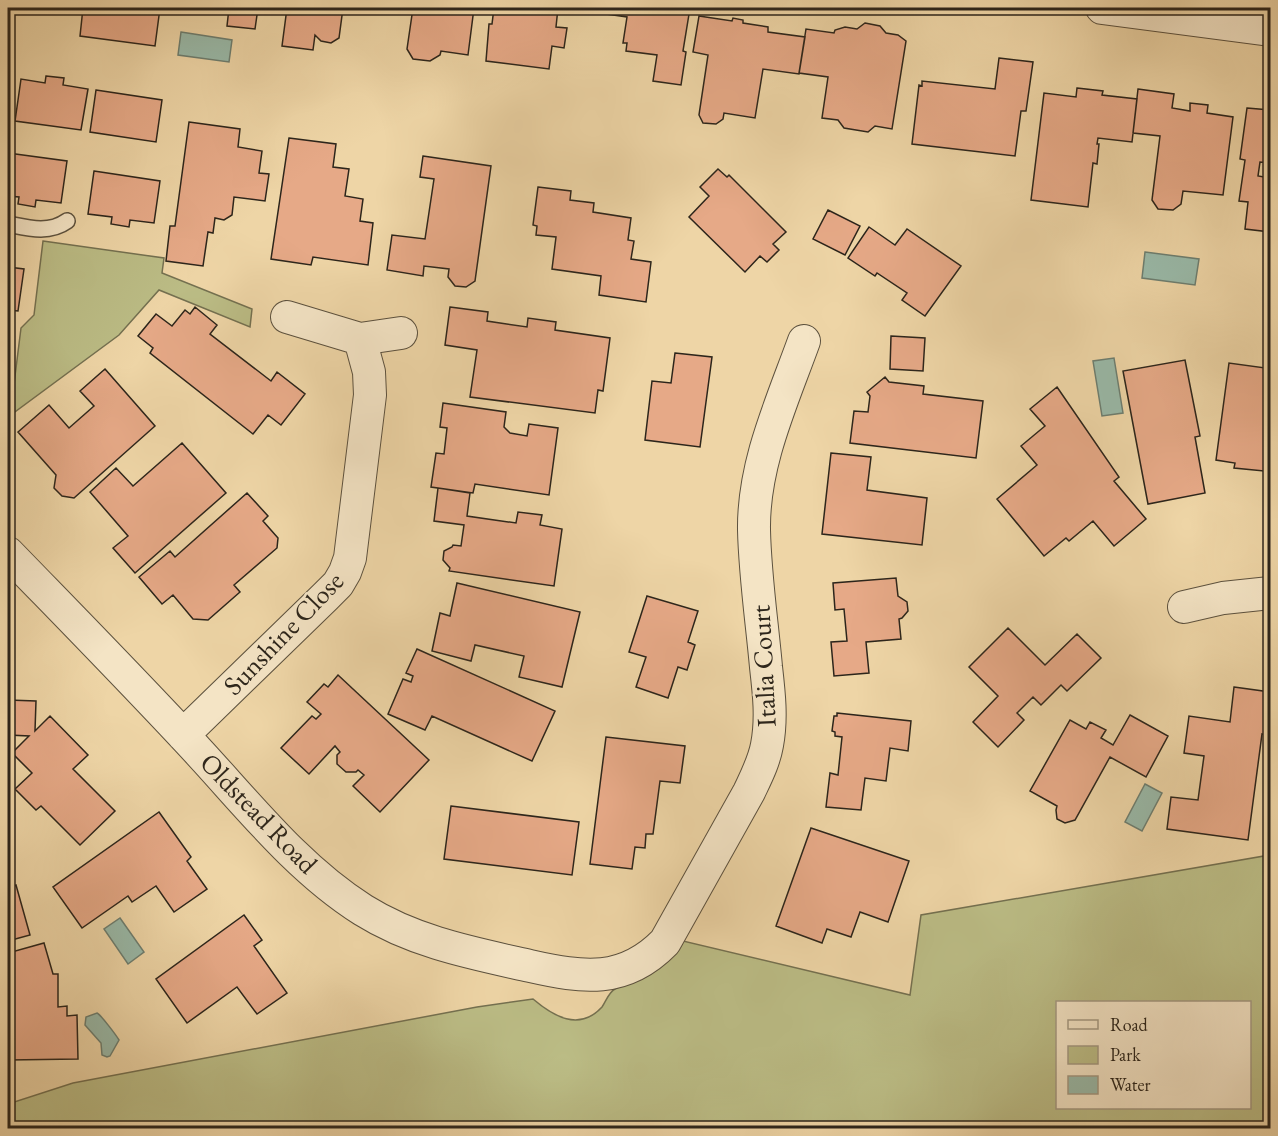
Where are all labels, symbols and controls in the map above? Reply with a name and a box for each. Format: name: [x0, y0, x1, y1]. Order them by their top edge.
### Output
street label: Sunshine Close: [215, 564, 351, 702]
street label: Italia Court: [742, 604, 784, 728]
street label: Oldstead Road: [193, 745, 326, 881]
legend: [1056, 1001, 1251, 1109]
text: Road: [1110, 1013, 1149, 1036]
text: Park: [1110, 1043, 1141, 1066]
text: Water: [1110, 1073, 1151, 1096]

